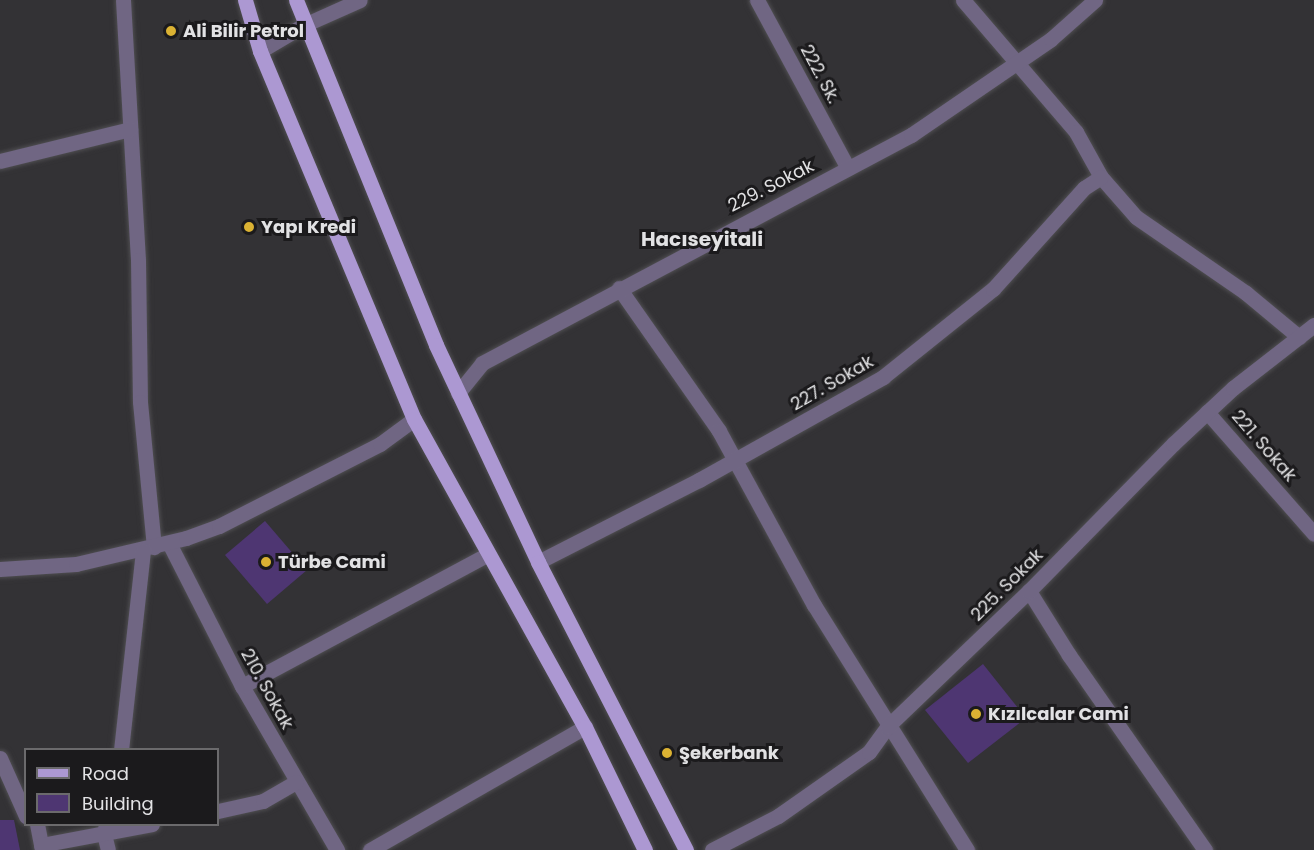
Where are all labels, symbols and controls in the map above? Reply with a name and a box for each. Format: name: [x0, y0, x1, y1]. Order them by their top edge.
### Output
place label: Ali Bilir Petrol: [183, 20, 304, 42]
marker: Ali Bilir Petrol: [164, 24, 178, 38]
street label: 222. Sk.: [796, 41, 844, 107]
street label: 229. Sokak: [724, 155, 818, 217]
place label: Yapı Kredi: [261, 216, 356, 238]
marker: Yapı Kredi: [242, 220, 256, 234]
district label: Hacıseyitali: [641, 227, 763, 251]
street label: 227. Sokak: [787, 351, 877, 415]
street label: 221. Sokak: [1227, 406, 1301, 486]
street label: 225. Sokak: [966, 544, 1048, 626]
place label: Türbe Cami: [278, 551, 386, 573]
marker: Türbe Cami: [259, 555, 273, 569]
street label: 210. Sokak: [236, 645, 298, 733]
place label: Kızılcalar Cami: [988, 703, 1129, 725]
marker: Kızılcalar Cami: [969, 707, 983, 721]
place label: Şekerbank: [679, 742, 779, 764]
marker: Şekerbank: [660, 746, 674, 760]
legend: [24, 748, 219, 826]
text: Road: [82, 761, 129, 786]
text: Building: [82, 791, 154, 816]

